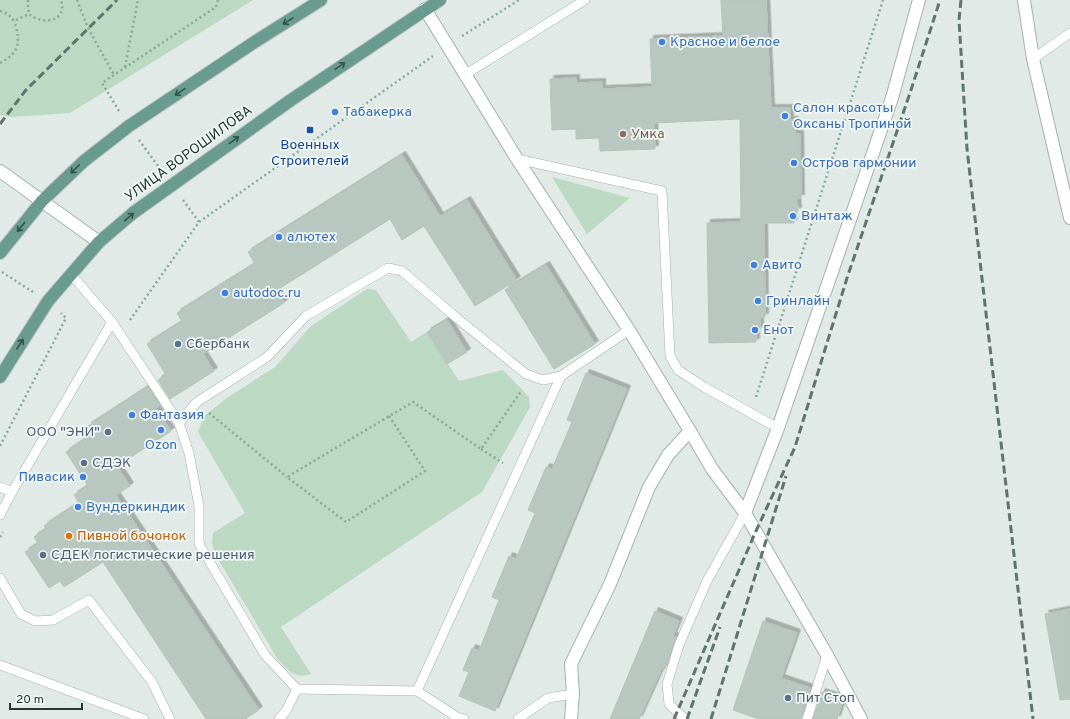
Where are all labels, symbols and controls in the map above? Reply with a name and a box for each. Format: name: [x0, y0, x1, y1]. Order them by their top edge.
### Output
one-way arrow: [282, 17, 294, 25]
place label: Красное и белое: [670, 34, 780, 51]
marker: Красное и белое: [657, 37, 667, 47]
one-way arrow: [335, 62, 346, 70]
one-way arrow: [174, 88, 185, 96]
place label: Салон красоты Оксаны Тропиной: [793, 100, 912, 133]
street label: УЛИЦА ВОРОШИЛОВА: [122, 102, 256, 206]
place label: Табакерка: [343, 104, 412, 121]
marker: Табакерка: [330, 107, 340, 117]
marker: Салон красоты Оксаны Тропиной: [780, 111, 790, 121]
marker: Военных Строителей: [305, 125, 315, 135]
place label: Умка: [631, 126, 665, 143]
marker: Умка: [618, 129, 628, 139]
one-way arrow: [228, 136, 239, 144]
place label: Военных Строителей: [271, 137, 349, 170]
place label: Остров гармонии: [802, 155, 916, 172]
marker: Остров гармонии: [789, 158, 799, 168]
one-way arrow: [70, 164, 80, 174]
place label: Винтаж: [801, 208, 853, 225]
marker: Винтаж: [788, 211, 798, 221]
one-way arrow: [123, 212, 134, 221]
one-way arrow: [16, 222, 25, 233]
place label: алютех: [287, 229, 336, 246]
marker: алютех: [274, 232, 284, 242]
place label: Авито: [762, 257, 802, 274]
marker: Авито: [749, 260, 759, 270]
place label: autodoc.ru: [233, 285, 301, 302]
marker: autodoc.ru: [220, 288, 230, 298]
place label: Гринлайн: [766, 293, 830, 310]
marker: Гринлайн: [753, 296, 763, 306]
place label: Енот: [763, 322, 794, 339]
marker: Енот: [750, 325, 760, 335]
place label: Сбербанк: [186, 336, 250, 353]
one-way arrow: [17, 338, 25, 350]
marker: Сбербанк: [173, 339, 183, 349]
place label: Фантазия: [140, 407, 204, 424]
marker: Фантазия: [127, 410, 137, 420]
place label: ООО "ЭНИ": [26, 424, 100, 441]
marker: Ozon: [156, 425, 166, 435]
marker: ООО "ЭНИ": [103, 427, 113, 437]
place label: Ozon: [145, 437, 177, 454]
place label: СДЭК: [92, 455, 131, 472]
marker: СДЭК: [79, 458, 89, 468]
place label: Пивасик: [18, 469, 75, 486]
marker: Пивасик: [78, 472, 88, 482]
place label: Вундеркиндик: [86, 499, 186, 516]
marker: Вундеркиндик: [73, 502, 83, 512]
place label: Пивной бочонок: [77, 528, 187, 545]
marker: Пивной бочонок: [64, 531, 74, 541]
place label: СДЕК логистические решения: [51, 547, 255, 564]
marker: СДЕК логистические решения: [38, 550, 48, 560]
scale bar: [10, 685, 82, 711]
place label: Пит Стоп: [796, 690, 855, 707]
text: 20 m: [16, 692, 44, 708]
marker: Пит Стоп: [783, 693, 793, 703]

